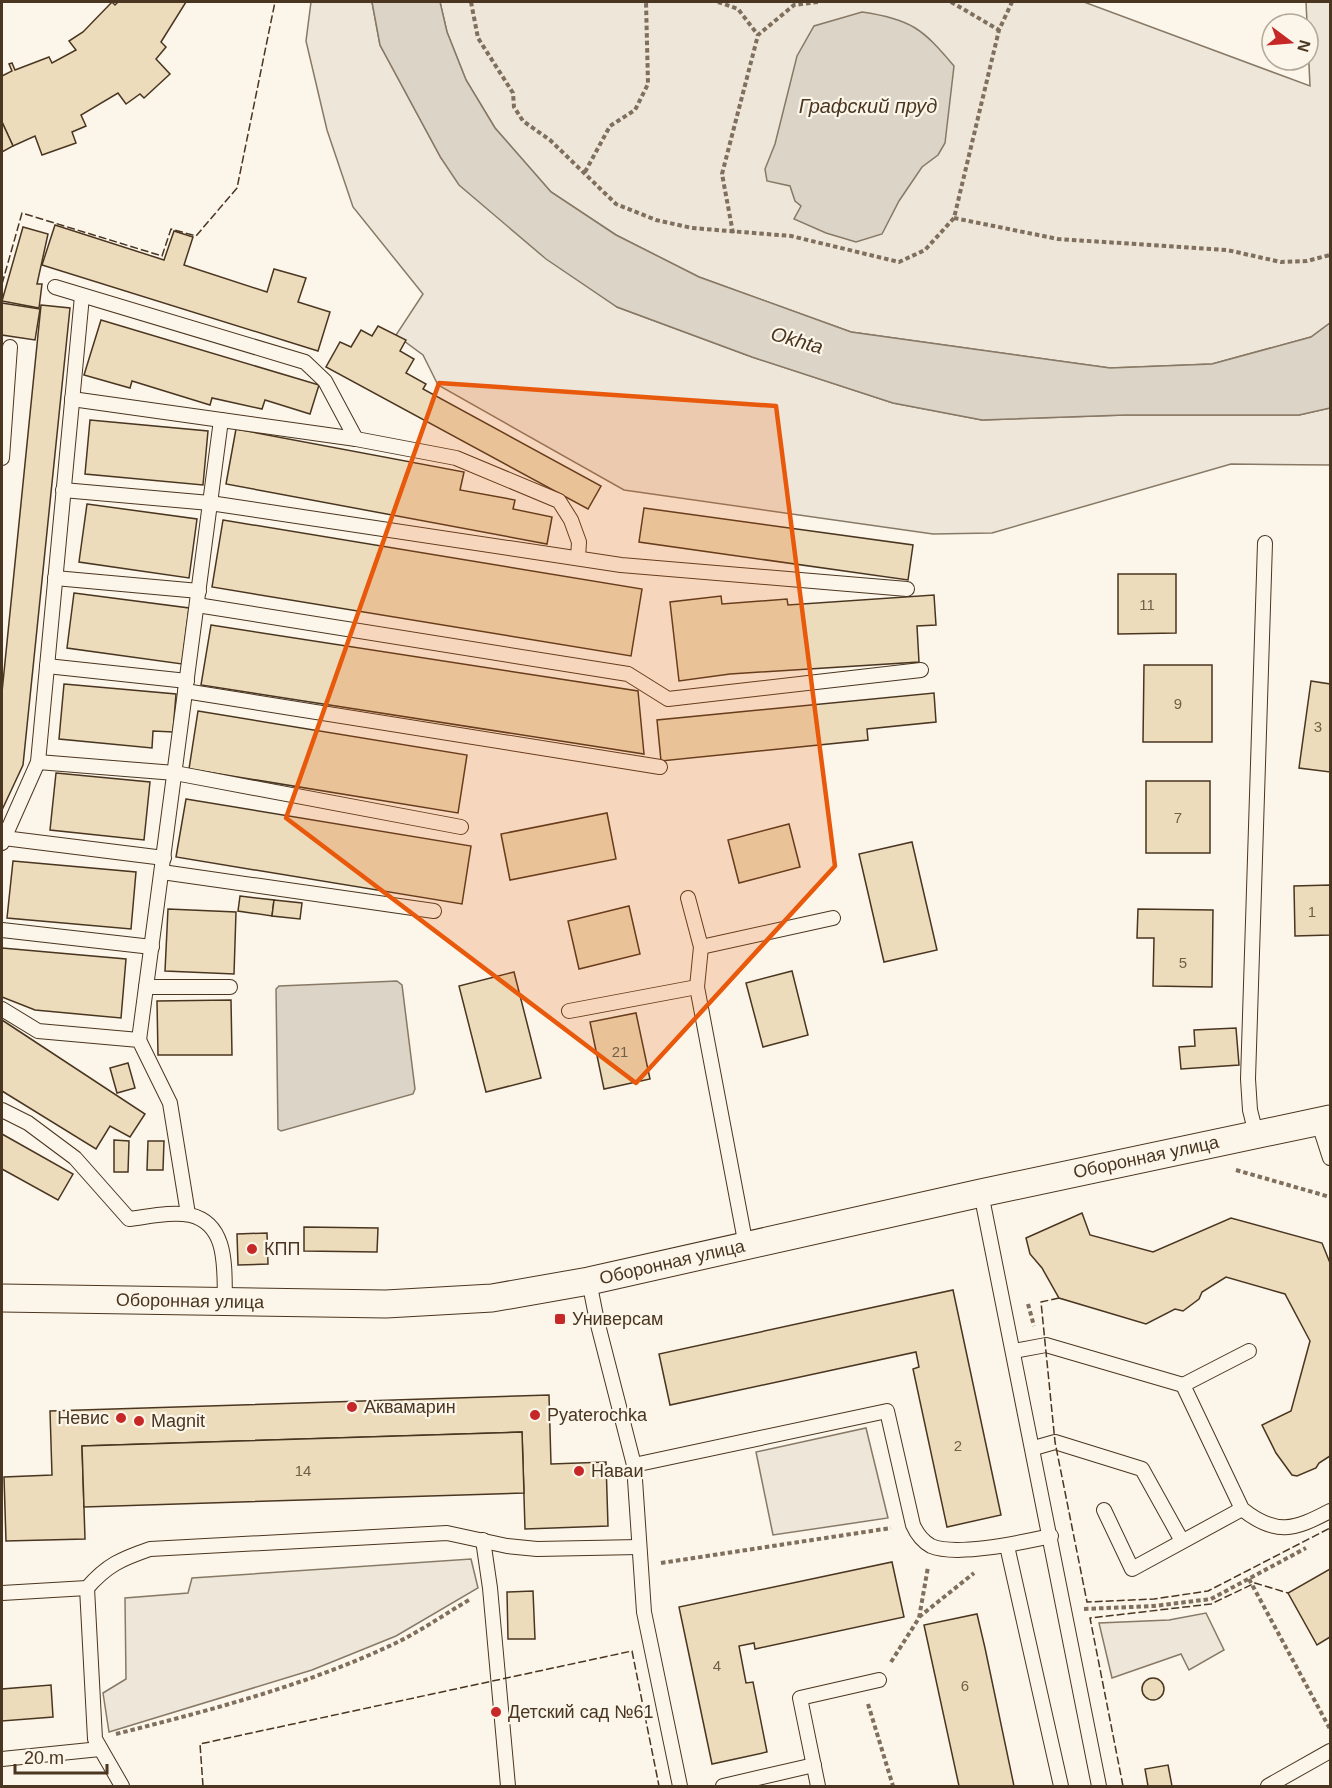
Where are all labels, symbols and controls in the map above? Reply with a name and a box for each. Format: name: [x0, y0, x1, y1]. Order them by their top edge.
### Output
north arrow: [1260, 12, 1320, 72]
text: N: [1294, 38, 1314, 54]
water label: Графский пруд: [799, 95, 937, 117]
water label: Okhta: [768, 322, 826, 358]
house number: 11: [1139, 596, 1155, 613]
house number: 9: [1174, 695, 1182, 712]
house number: 3: [1314, 718, 1322, 735]
house number: 7: [1174, 809, 1182, 826]
house number: 1: [1308, 903, 1316, 920]
house number: 5: [1179, 954, 1187, 971]
house number: 21: [612, 1043, 628, 1060]
street label: Оборонная улица: [1071, 1132, 1222, 1182]
street label: Оборонная улица: [597, 1235, 748, 1288]
place label: КПП: [264, 1239, 300, 1259]
marker: КПП: [245, 1242, 259, 1256]
street label: Оборонная улица: [116, 1290, 265, 1312]
place label: Универсам: [572, 1309, 663, 1329]
marker: Универсам: [553, 1312, 567, 1326]
place label: Аквамарин: [364, 1397, 456, 1417]
marker: Аквамарин: [345, 1400, 359, 1414]
place label: Pyaterochka: [547, 1405, 648, 1425]
place label: Невис: [57, 1408, 109, 1428]
marker: Pyaterochka: [528, 1408, 542, 1422]
marker: Невис: [114, 1411, 128, 1425]
place label: Magnit: [151, 1411, 205, 1431]
marker: Magnit: [132, 1414, 146, 1428]
house number: 2: [954, 1437, 962, 1454]
place label: Наваи: [591, 1461, 643, 1481]
house number: 14: [295, 1462, 311, 1479]
marker: Наваи: [572, 1464, 586, 1478]
house number: 4: [713, 1657, 721, 1674]
house number: 6: [961, 1677, 969, 1694]
place label: Детский сад №61: [508, 1702, 653, 1722]
marker: Детский сад №61: [489, 1705, 503, 1719]
scale bar: [15, 1737, 106, 1775]
text: 20 m: [24, 1748, 64, 1768]

